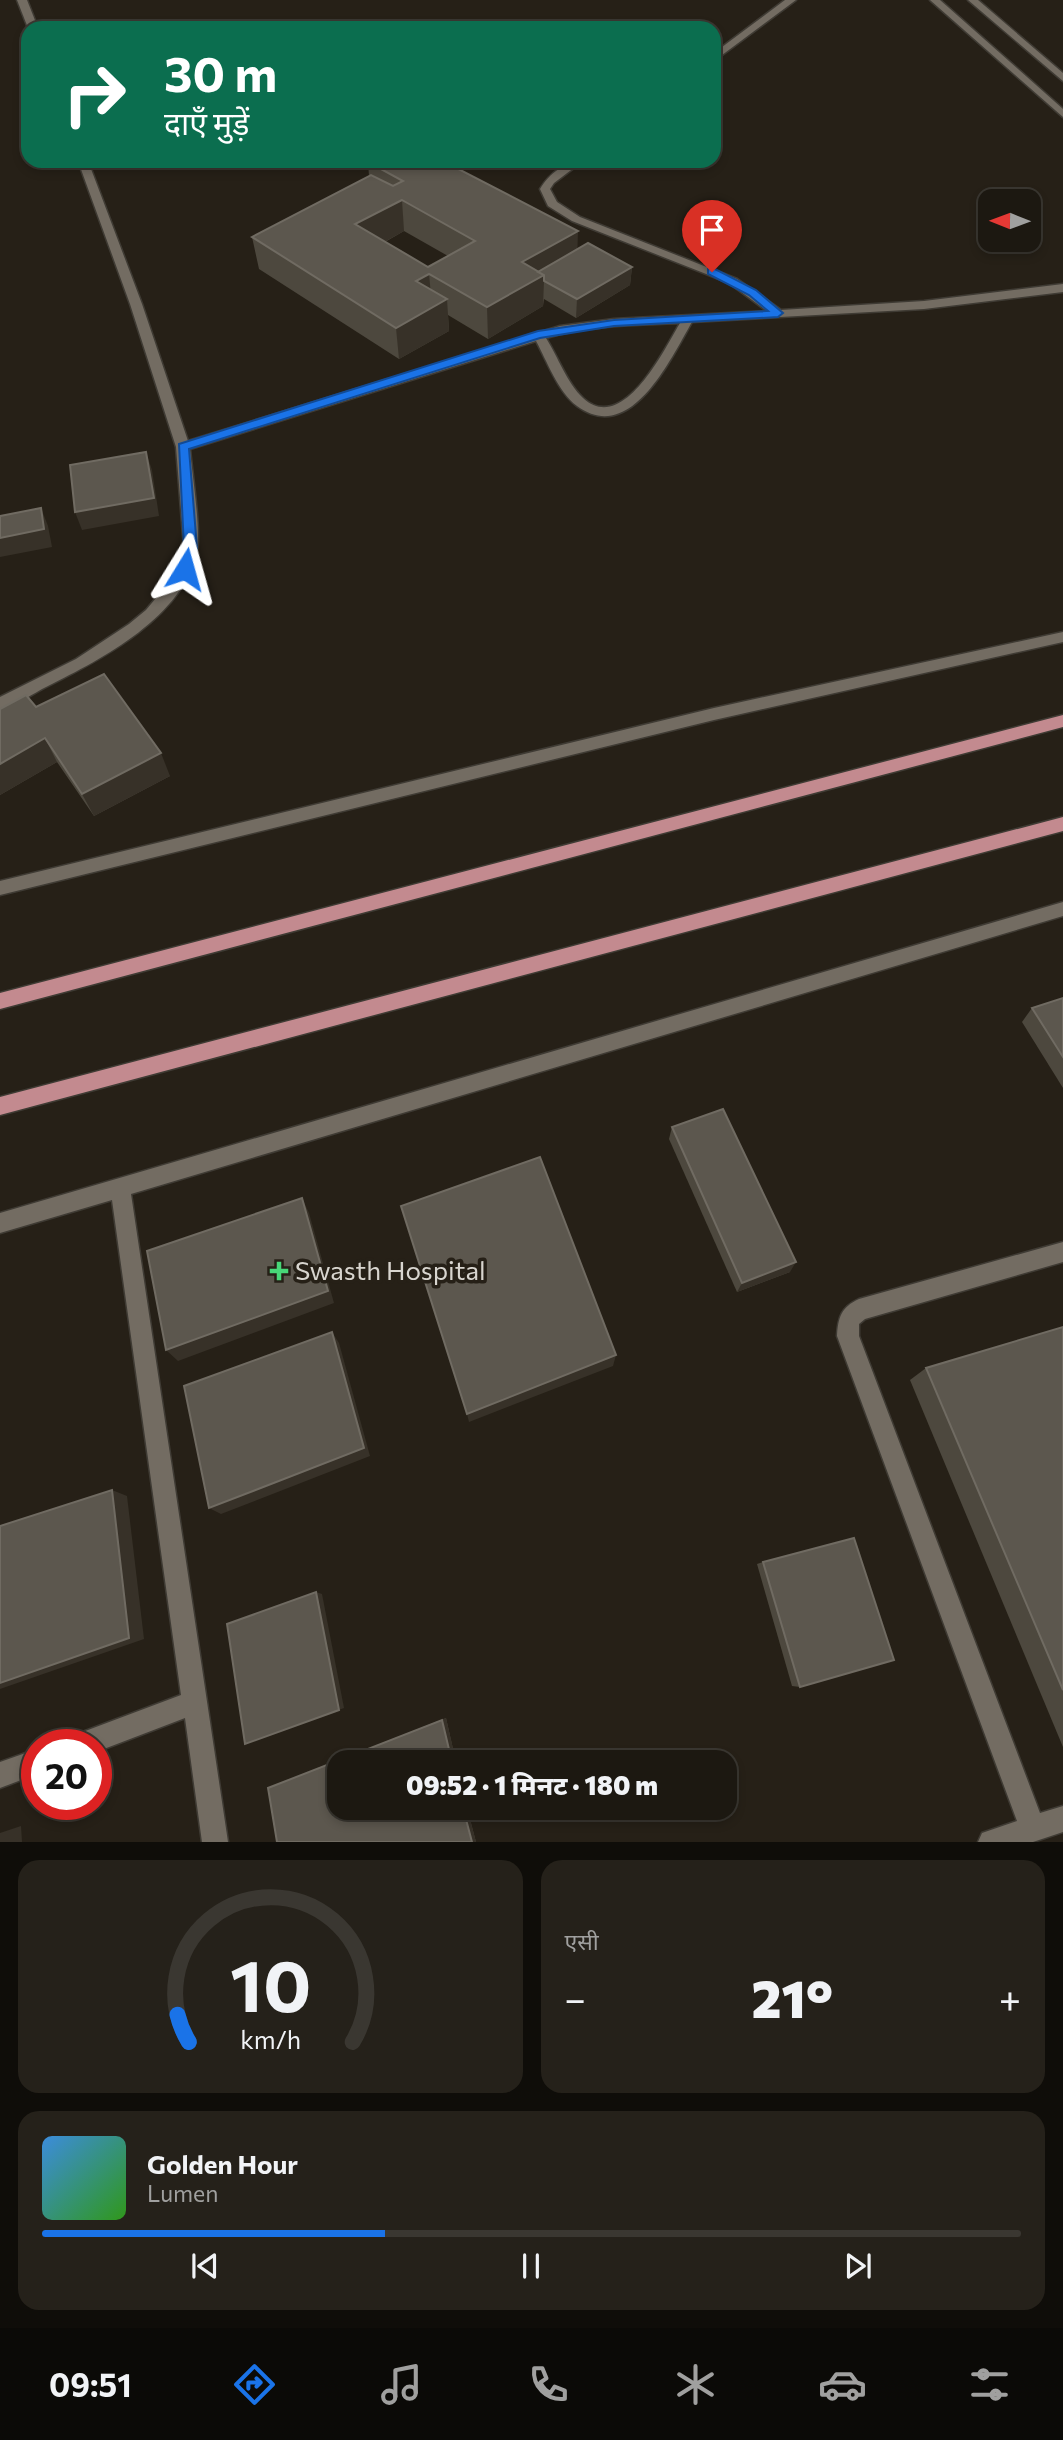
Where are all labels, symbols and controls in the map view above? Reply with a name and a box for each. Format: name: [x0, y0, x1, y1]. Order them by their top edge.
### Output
text: 30 m: [164, 42, 277, 102]
icon: right: [49, 49, 140, 140]
text: दाएँ मुड़ें: [164, 102, 249, 142]
north arrow: [978, 189, 1041, 252]
map controls: [978, 189, 1041, 252]
pin: [682, 200, 742, 272]
icon: arrive: [693, 211, 731, 249]
position arrow: [148, 532, 222, 606]
place label: Swasth Hospital: [295, 1254, 486, 1285]
marker: Swasth Hospital: [269, 1261, 289, 1281]
speed limit sign: 20: [21, 1729, 112, 1820]
text: 09:52 · 1 मिनट · 180 m: [406, 1769, 658, 1800]
text: एसी: [565, 1927, 599, 1955]
text: 10: [230, 1939, 311, 2028]
text: 21°: [752, 1965, 833, 2029]
text: −: [565, 1974, 586, 2021]
text: +: [999, 1974, 1021, 2021]
text: km/h: [240, 2024, 301, 2054]
text: Golden Hour: [147, 2148, 298, 2179]
text: Lumen: [147, 2179, 218, 2207]
icon: previous: [186, 2247, 224, 2285]
icon: pause: [512, 2247, 550, 2285]
icon: next: [839, 2247, 877, 2285]
icon: directions: [230, 2360, 279, 2409]
icon: music: [377, 2360, 426, 2409]
icon: phone: [524, 2360, 573, 2409]
icon: climate: [671, 2360, 720, 2409]
icon: car: [818, 2360, 867, 2409]
icon: filters: [965, 2360, 1014, 2409]
text: 09:51: [49, 2364, 132, 2404]

